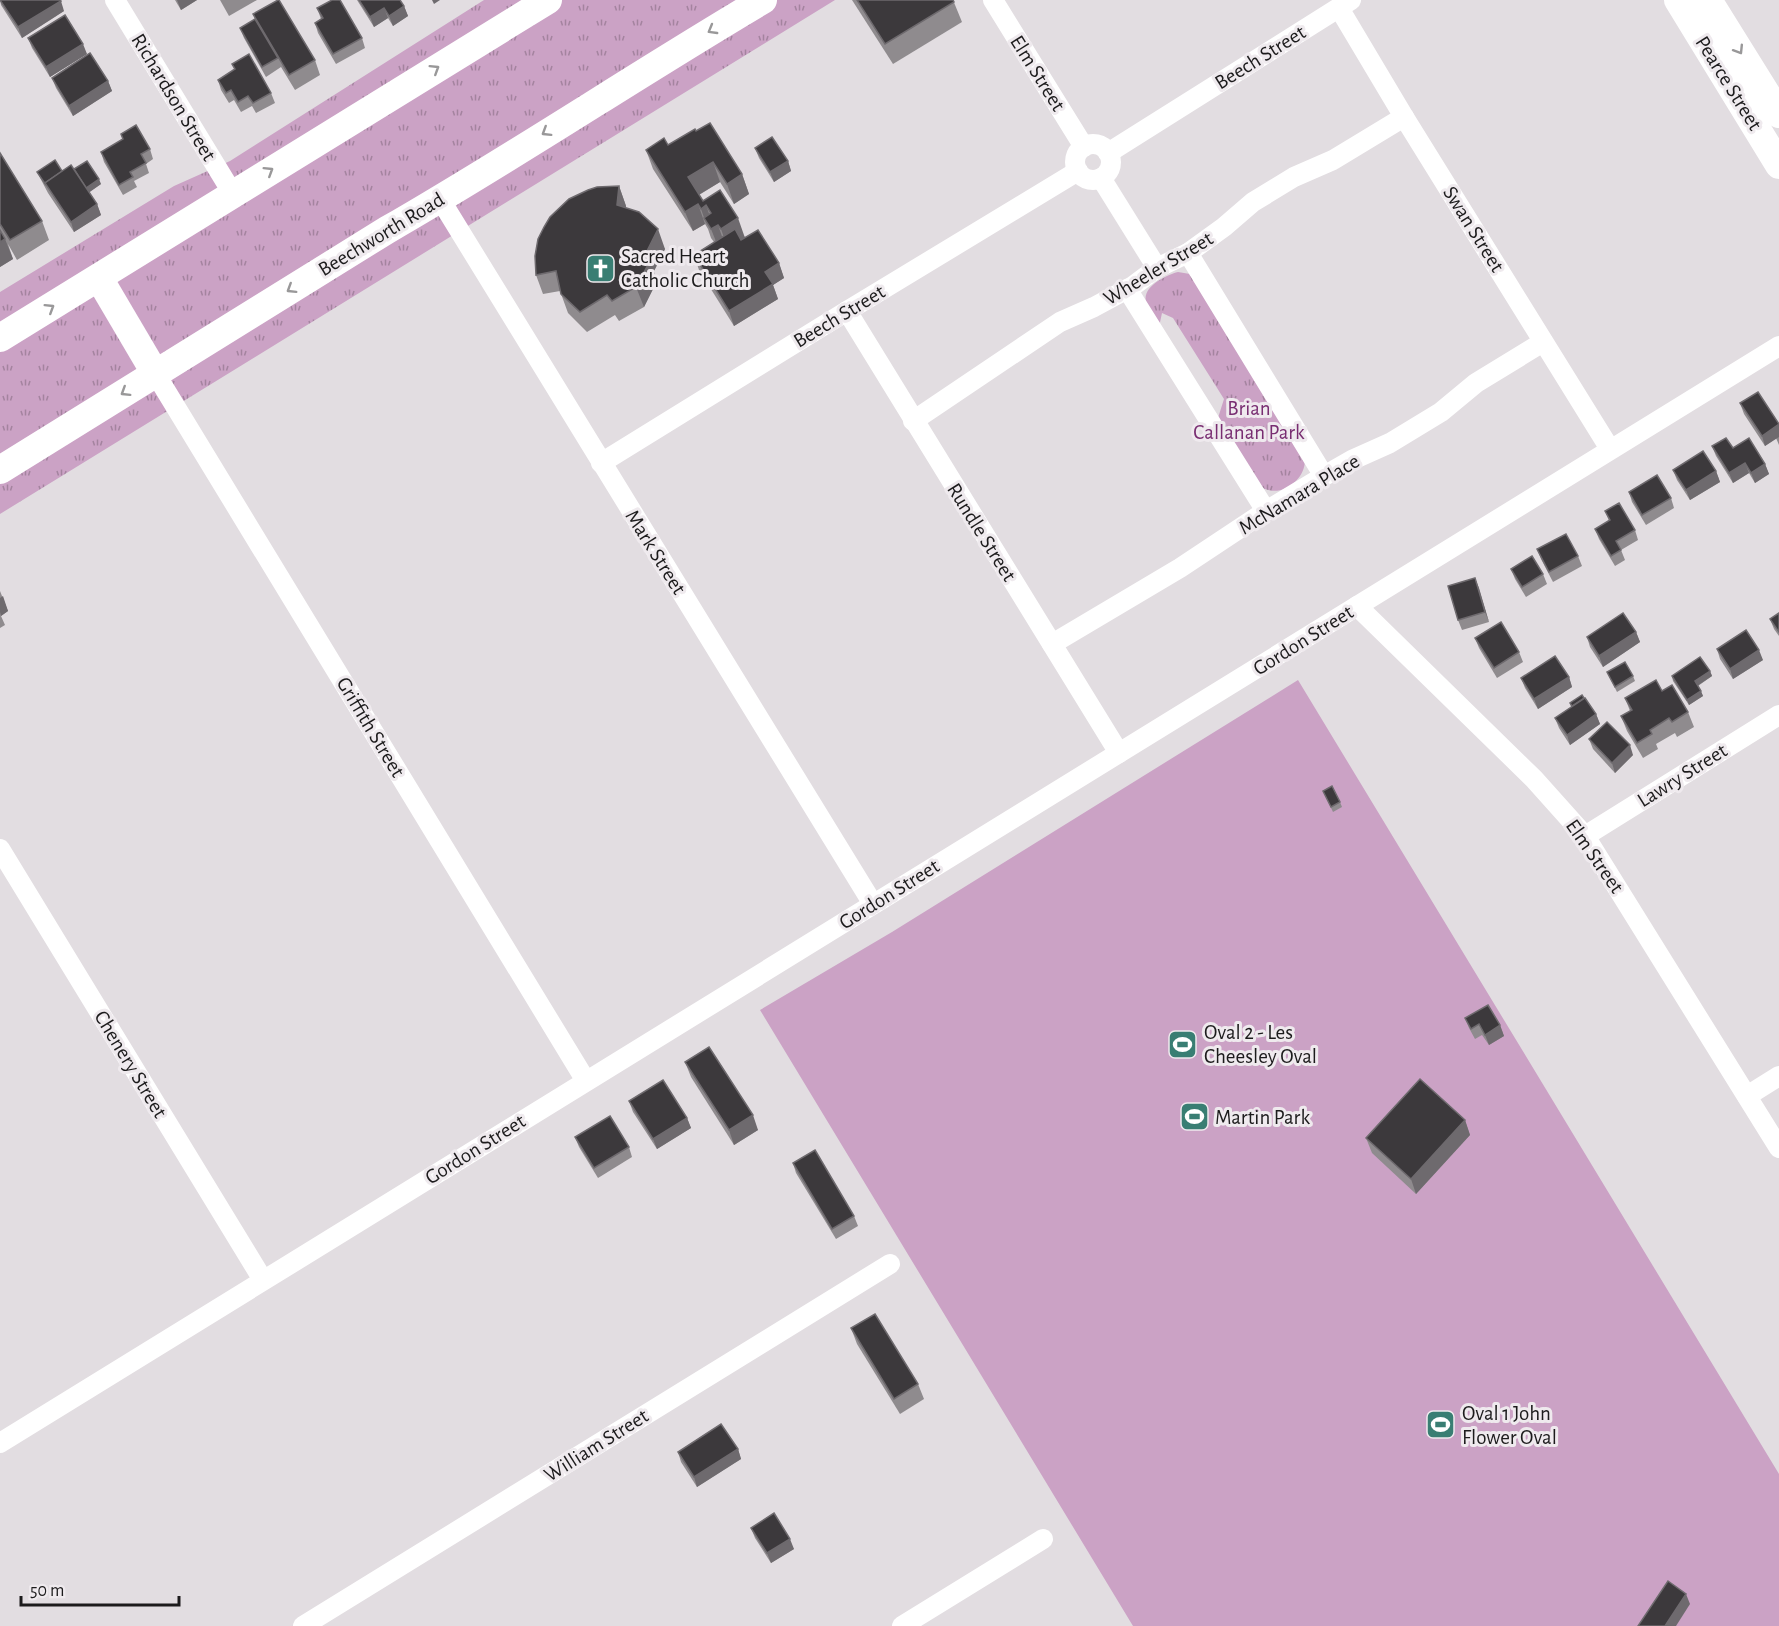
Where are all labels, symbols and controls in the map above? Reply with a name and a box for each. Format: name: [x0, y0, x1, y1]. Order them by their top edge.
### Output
street label: Beech Street: [1211, 21, 1309, 93]
one-way arrow: [708, 22, 718, 34]
street label: Richardson Street: [127, 30, 220, 165]
street label: Elm Street: [1006, 32, 1069, 115]
street label: Pearce Street: [1691, 32, 1766, 134]
one-way arrow: [1731, 43, 1742, 54]
one-way arrow: [429, 65, 439, 77]
one-way arrow: [542, 125, 553, 136]
one-way arrow: [263, 167, 273, 179]
street label: Swan Street: [1439, 183, 1508, 276]
street label: Beechworth Road: [315, 189, 448, 280]
street label: Wheeler Street: [1100, 228, 1217, 309]
place label: Sacred Heart Catholic Church: [621, 246, 749, 291]
church icon: Sacred Heart Catholic Church: [584, 252, 616, 284]
street label: Beech Street: [790, 281, 889, 352]
one-way arrow: [287, 282, 297, 294]
one-way arrow: [44, 303, 54, 315]
one-way arrow: [121, 385, 131, 397]
park label: Brian Callanan Park: [1193, 398, 1305, 443]
street label: McNamara Place: [1235, 450, 1363, 539]
street label: Rundle Street: [943, 480, 1020, 585]
street label: Mark Street: [621, 506, 690, 598]
street label: Gordon Street: [1249, 601, 1357, 679]
street label: Griffith Street: [333, 674, 409, 781]
street label: Lawry Street: [1634, 740, 1731, 811]
street label: Elm Street: [1562, 815, 1628, 897]
street label: Gordon Street: [835, 855, 943, 933]
street label: Chenery Street: [90, 1007, 171, 1122]
place label: Oval 2 - Les Cheesley Oval: [1204, 1022, 1317, 1067]
sports icon: Oval 2 - Les Cheesley Oval: [1167, 1028, 1199, 1060]
sports icon: Martin Park: [1178, 1101, 1210, 1133]
place label: Martin Park: [1215, 1107, 1310, 1128]
street label: Gordon Street: [421, 1110, 529, 1188]
place label: Oval 1 John Flower Oval: [1462, 1403, 1557, 1448]
street label: William Street: [540, 1405, 652, 1486]
sports icon: Oval 1 John Flower Oval: [1425, 1409, 1457, 1441]
scale bar: [21, 1569, 178, 1607]
text: 50 m: [30, 1582, 64, 1600]

